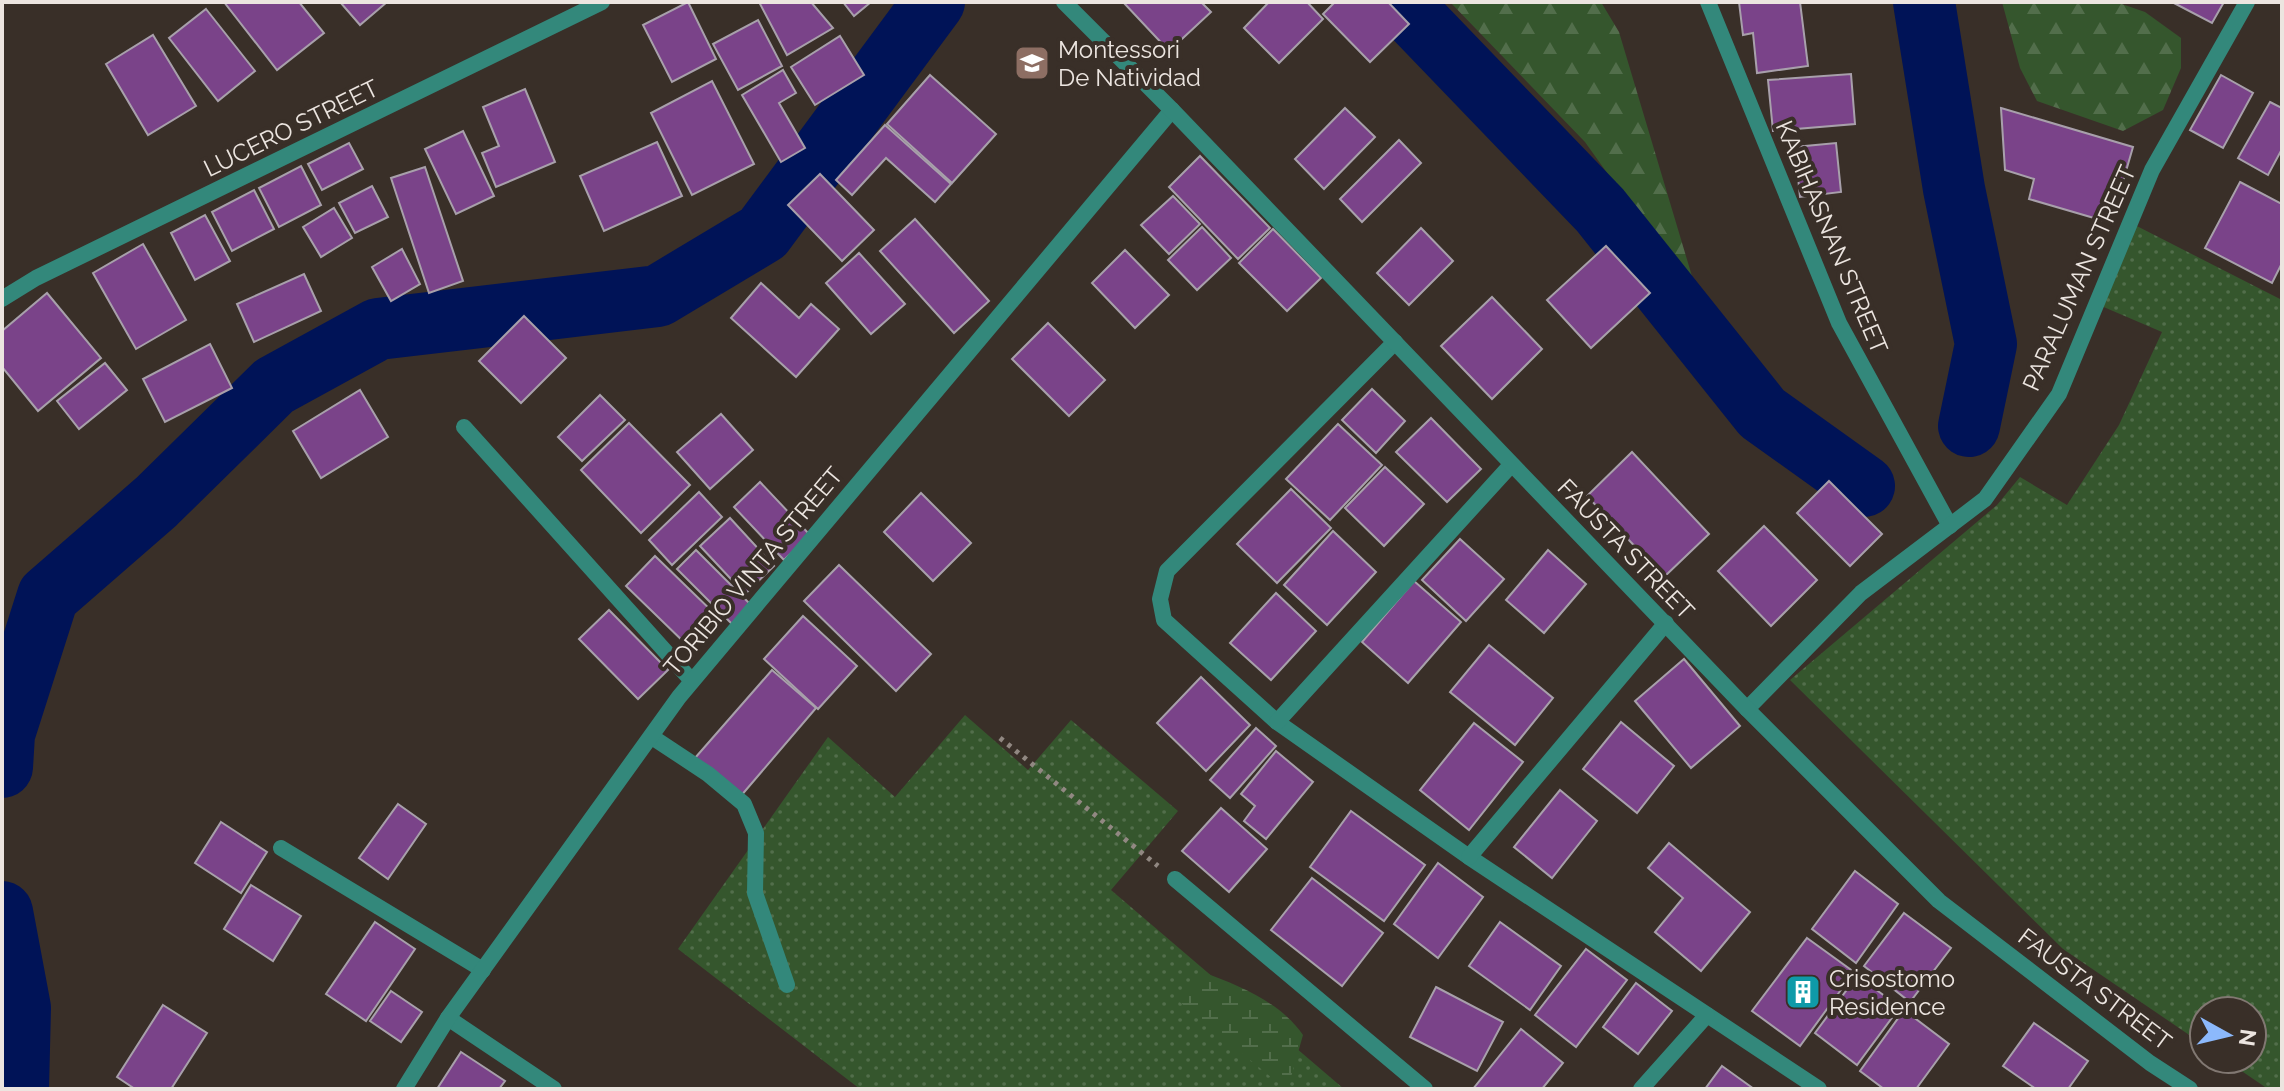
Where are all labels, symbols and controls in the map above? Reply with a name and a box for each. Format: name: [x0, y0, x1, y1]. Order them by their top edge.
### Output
place label: Montessori De Natividad: [1058, 35, 1201, 92]
school or university icon: Montessori De Natividad: [1013, 44, 1051, 82]
street label: LUCERO STREET: [199, 73, 384, 183]
street label: KABIHASNAN STREET: [1770, 116, 1894, 358]
street label: PARALUMAN STREET: [2016, 160, 2142, 395]
street label: TORIBIO VINTA STREET: [657, 461, 849, 681]
street label: FAUSTA STREET: [1552, 473, 1701, 626]
street label: FAUSTA STREET: [2013, 922, 2178, 1056]
place label: Crisostomo Residence: [1829, 964, 1955, 1021]
building icon: Crisostomo Residence: [1784, 973, 1822, 1011]
north arrow: [2188, 995, 2268, 1075]
text: N: [2234, 1028, 2262, 1048]

